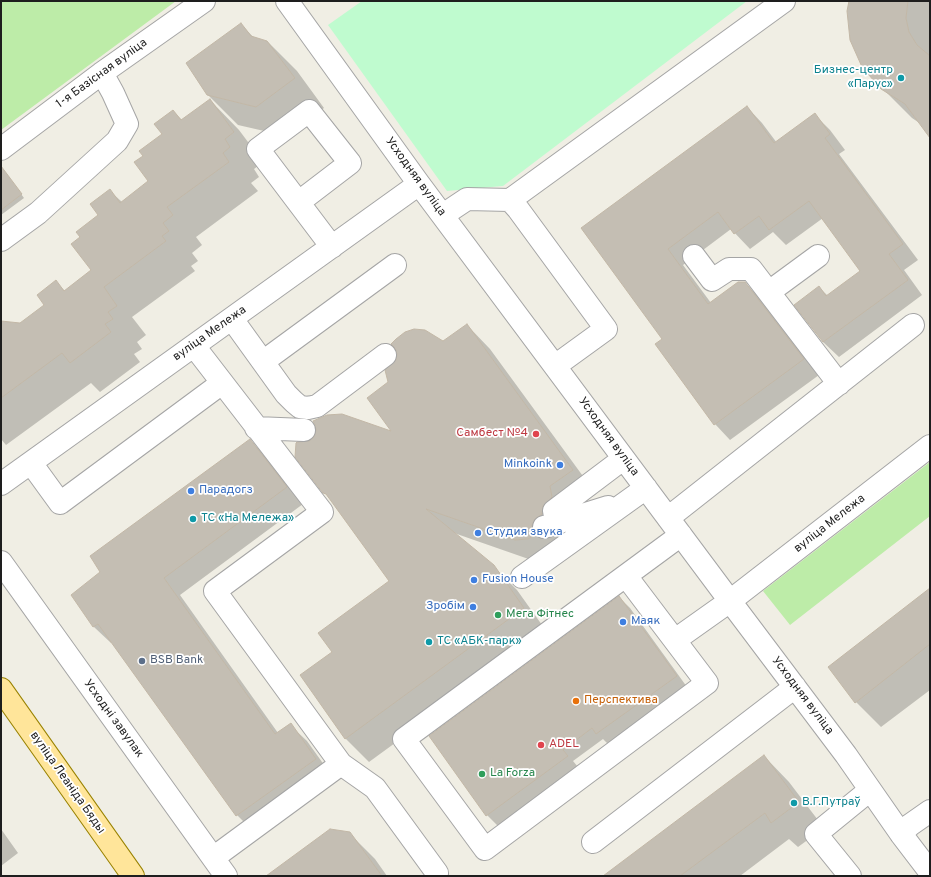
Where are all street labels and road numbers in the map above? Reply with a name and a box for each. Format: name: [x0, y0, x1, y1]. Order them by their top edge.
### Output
street label: 1-я Базісная вуліца: [54, 36, 150, 112]
street label: Усходняя вуліца: [382, 135, 448, 219]
street label: вуліца Мележа: [170, 303, 250, 365]
street label: Усходняя вуліца: [575, 395, 641, 479]
street label: вуліца Мележа: [792, 492, 868, 556]
street label: Усходняя вуліца: [768, 654, 836, 738]
street label: Усходні завулак: [80, 677, 146, 761]
street label: вуліца Леаніда Бяды: [26, 729, 108, 837]

